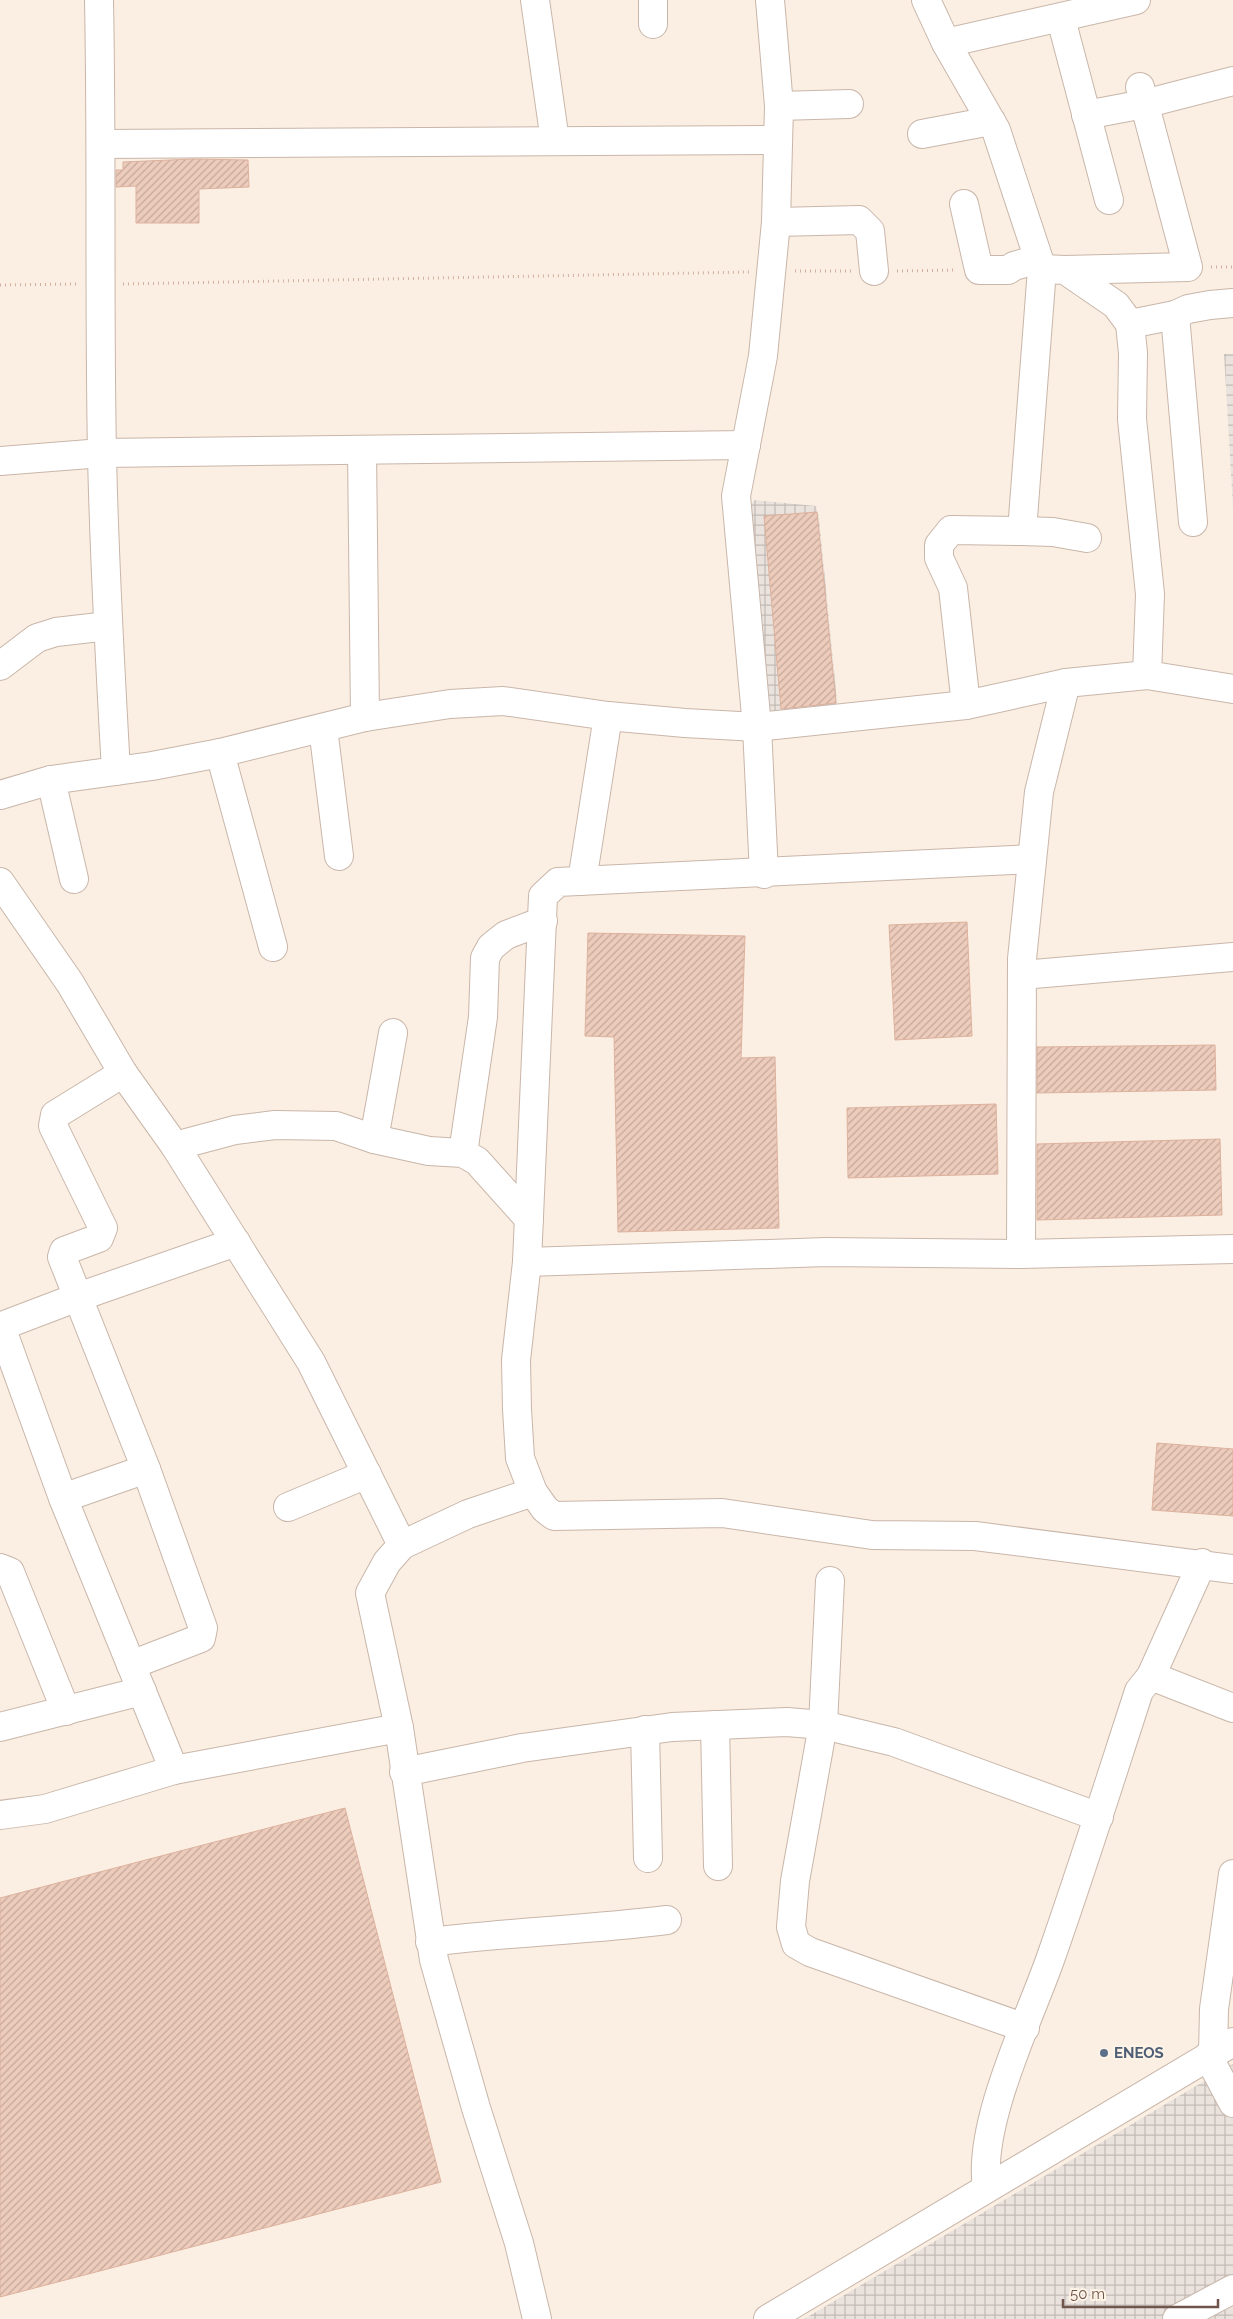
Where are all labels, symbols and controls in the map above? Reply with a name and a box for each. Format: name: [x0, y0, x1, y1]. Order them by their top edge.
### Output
place label: ENEOS: [1114, 2044, 1164, 2062]
marker: ENEOS: [1098, 2047, 1110, 2059]
scale bar: [1063, 2276, 1218, 2308]
text: 50 m: [1070, 2285, 1105, 2303]

